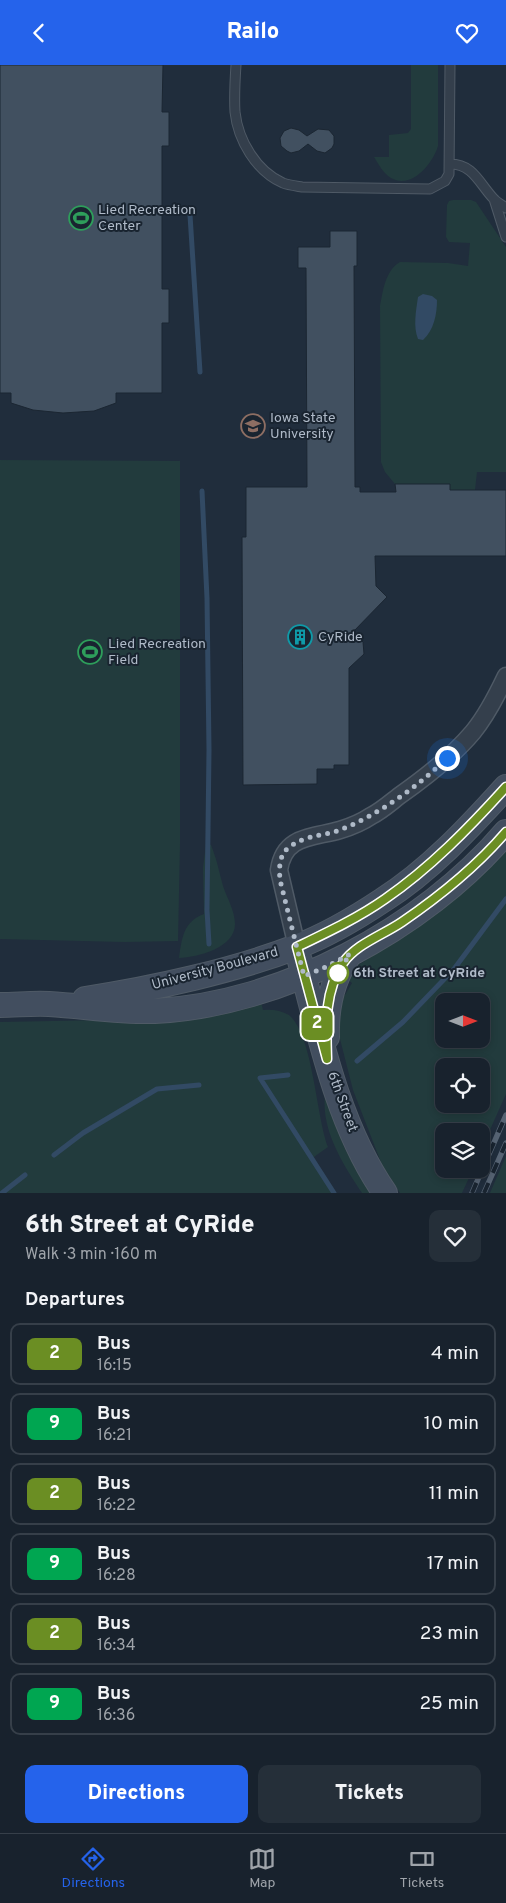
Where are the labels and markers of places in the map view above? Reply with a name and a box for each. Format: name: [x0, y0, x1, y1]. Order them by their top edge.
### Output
place label: Lied Recreation Center: [98, 202, 196, 235]
sports icon: Lied Recreation Center: [68, 205, 94, 231]
place label: Iowa State University: [270, 410, 335, 443]
school or university icon: Iowa State University: [240, 413, 266, 439]
building icon: CyRide: [287, 624, 313, 650]
place label: CyRide: [318, 629, 363, 646]
place label: Lied Recreation Field: [108, 636, 206, 669]
sports icon: Lied Recreation Field: [77, 639, 103, 665]
marker: 6th Street at CyRide: [327, 962, 349, 984]
place label: 6th Street at CyRide: [353, 965, 485, 982]

